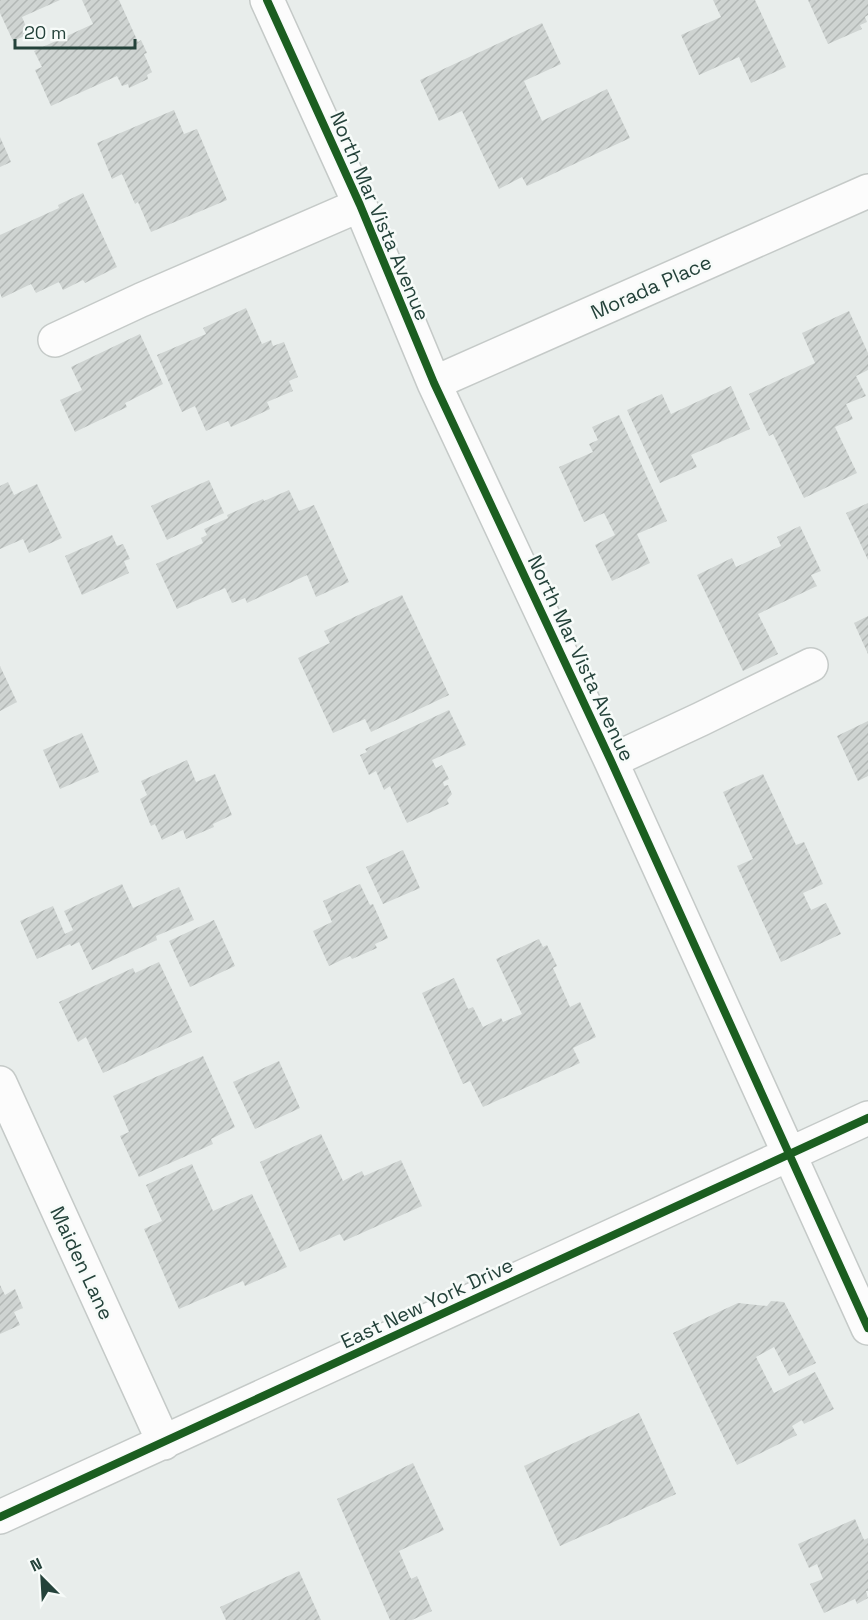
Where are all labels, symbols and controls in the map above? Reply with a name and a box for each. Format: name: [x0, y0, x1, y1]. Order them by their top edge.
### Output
scale bar: [15, 12, 135, 50]
text: 20 m: [24, 21, 67, 44]
street label: North Mar Vista Avenue: [324, 107, 436, 325]
street label: Morada Place: [587, 249, 715, 325]
street label: North Mar Vista Avenue: [522, 551, 640, 765]
street label: Maiden Lane: [44, 1202, 120, 1324]
street label: East New York Drive: [337, 1252, 517, 1354]
north arrow: [12, 1548, 72, 1608]
text: N: [27, 1553, 45, 1577]

